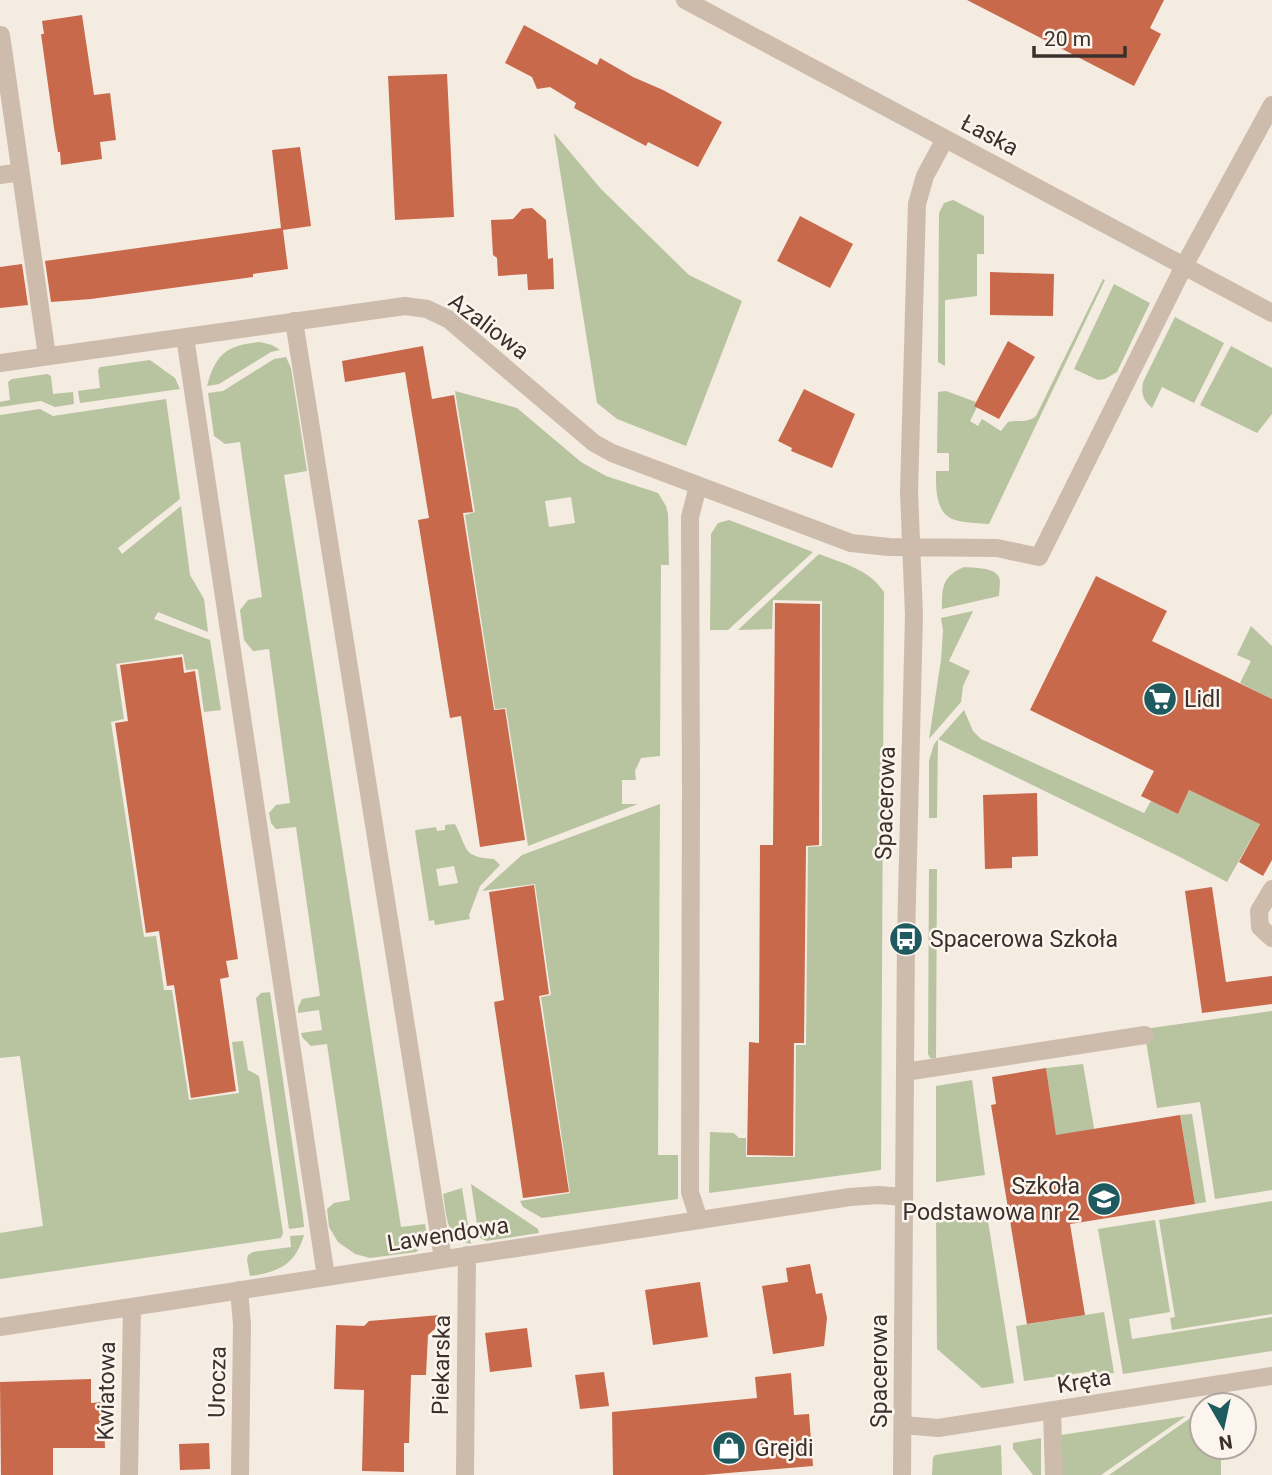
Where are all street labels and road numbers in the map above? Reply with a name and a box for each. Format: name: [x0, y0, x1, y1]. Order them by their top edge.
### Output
street label: Łaska: [957, 109, 1023, 162]
street label: Azaliowa: [443, 288, 534, 365]
street label: Spacerowa: [870, 746, 901, 860]
street label: Lawendowa: [385, 1212, 511, 1257]
street label: Spacerowa: [866, 1314, 893, 1428]
street label: Piekarska: [427, 1315, 456, 1415]
street label: Kwiatowa: [92, 1341, 121, 1441]
street label: Urocza: [203, 1346, 232, 1418]
street label: Kręta: [1055, 1364, 1113, 1399]

